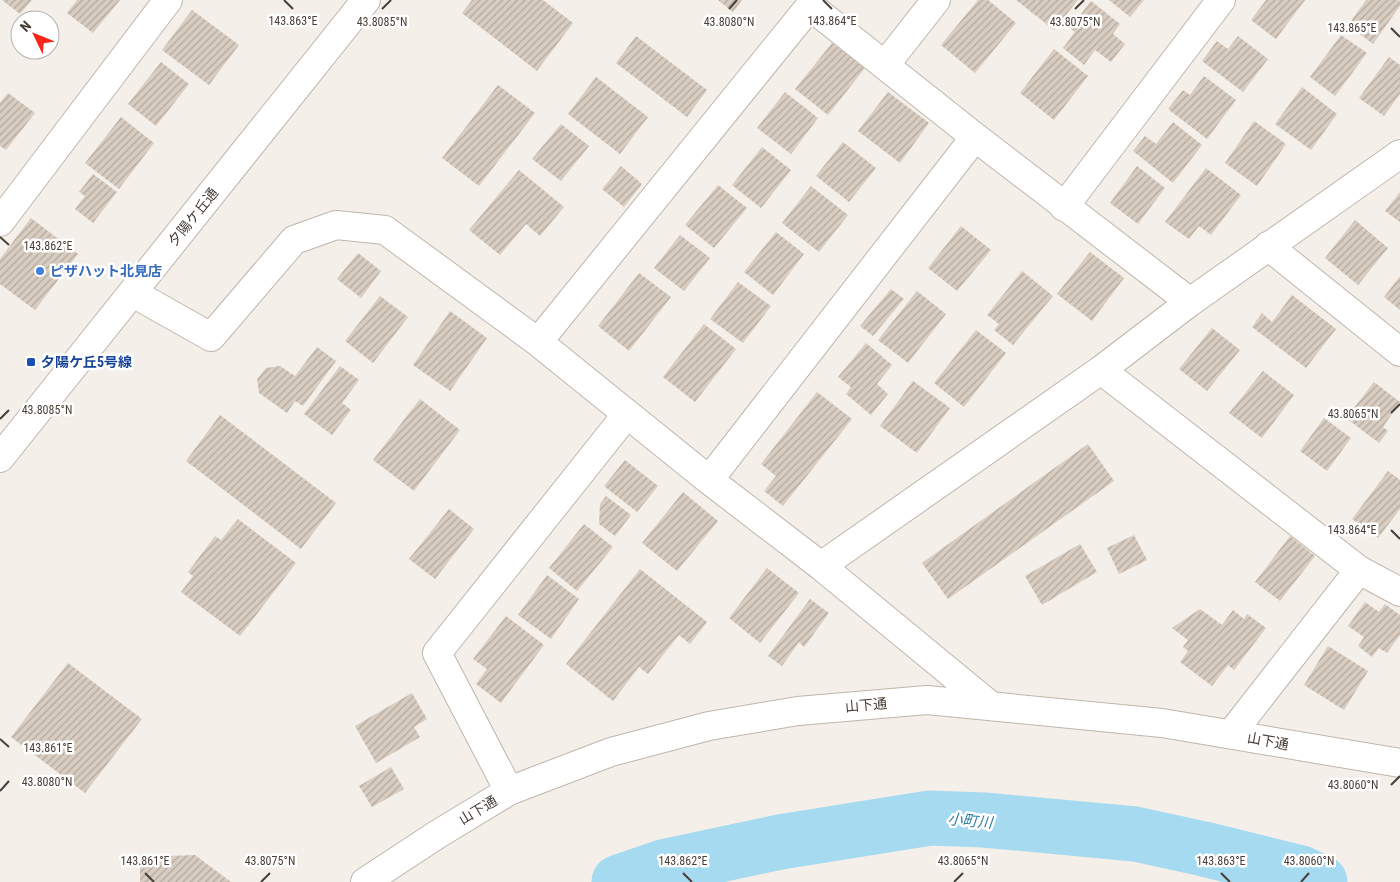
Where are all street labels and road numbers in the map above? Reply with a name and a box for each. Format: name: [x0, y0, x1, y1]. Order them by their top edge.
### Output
street label: 夕陽ケ丘通: [165, 185, 221, 249]
street label: 山下通: [844, 695, 888, 715]
street label: 山下通: [1246, 729, 1290, 753]
street label: 山下通: [456, 792, 500, 828]

